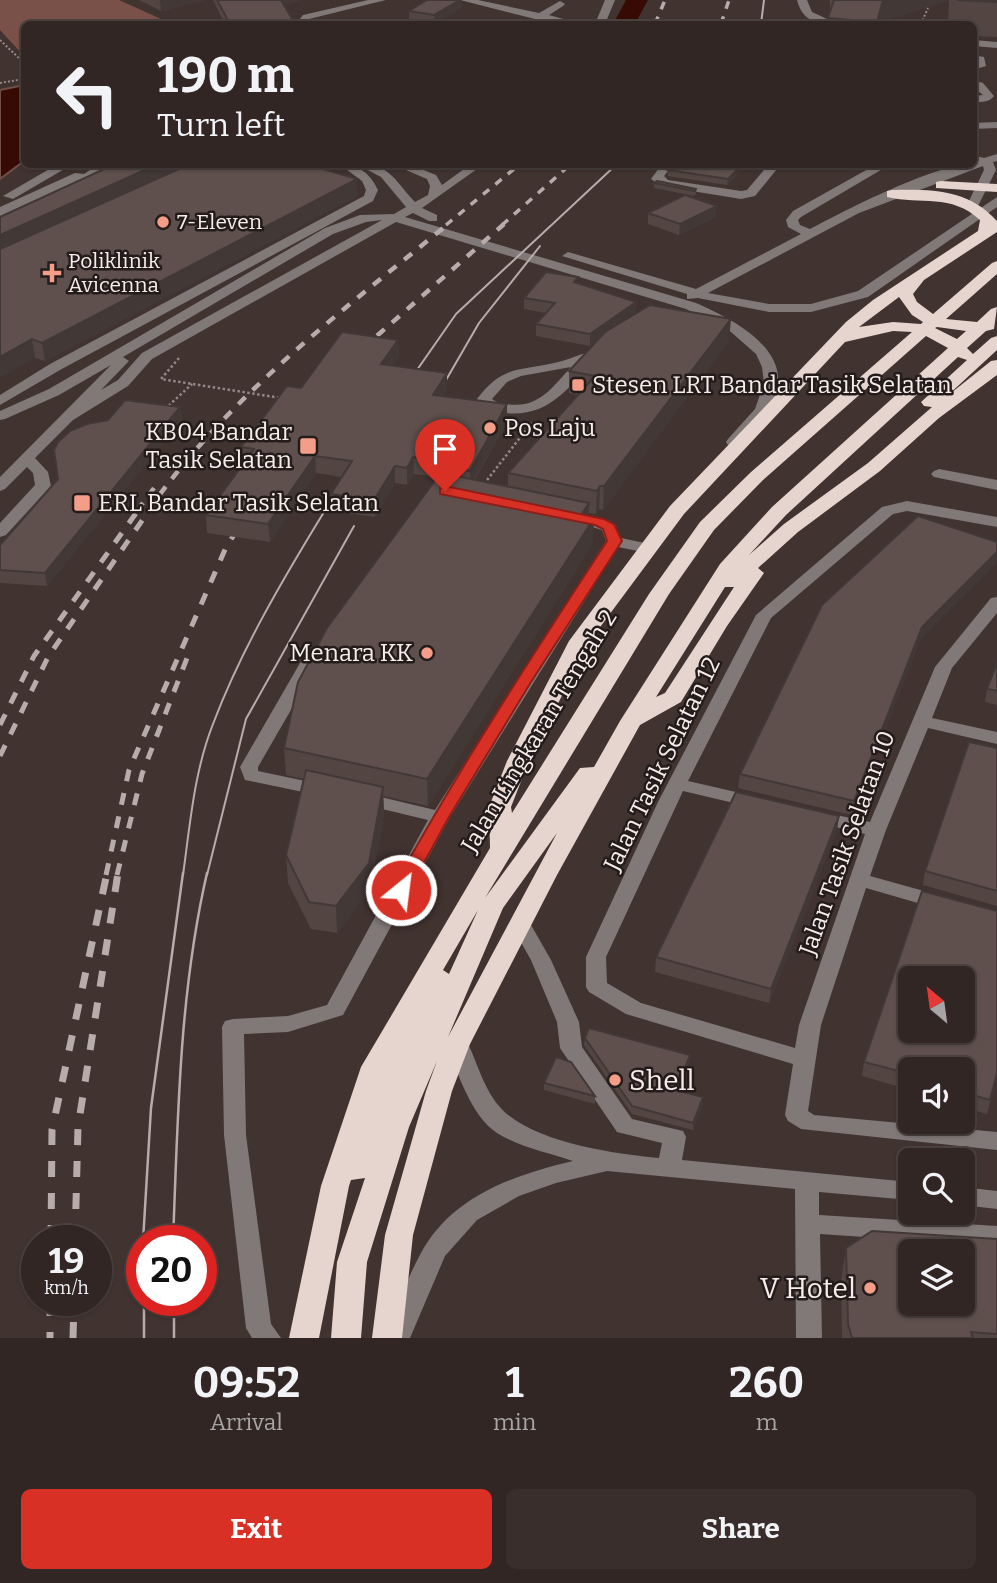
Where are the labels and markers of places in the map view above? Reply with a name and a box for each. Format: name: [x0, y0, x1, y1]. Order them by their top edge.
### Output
place label: 7-Eleven: [177, 209, 262, 235]
marker: 7-Eleven: [155, 214, 171, 230]
place label: Poliklinik Avicenna: [68, 248, 160, 298]
marker: Poliklinik Avicenna: [42, 263, 62, 283]
place label: Stesen LRT Bandar Tasik Selatan: [592, 371, 952, 399]
marker: Stesen LRT Bandar Tasik Selatan: [570, 377, 586, 393]
place label: Pos Laju: [504, 414, 596, 442]
place label: KB04 Bandar Tasik Selatan: [145, 418, 292, 474]
pin: [415, 419, 475, 491]
marker: Pos Laju: [482, 420, 498, 436]
marker: KB04 Bandar Tasik Selatan: [298, 436, 318, 456]
place label: ERL Bandar Tasik Selatan: [98, 489, 379, 517]
marker: ERL Bandar Tasik Selatan: [72, 493, 92, 513]
place label: Menara KK: [290, 639, 413, 667]
marker: Menara KK: [419, 645, 435, 661]
place label: Shell: [629, 1064, 695, 1097]
marker: Shell: [607, 1072, 623, 1088]
place label: V Hotel: [760, 1272, 856, 1305]
marker: V Hotel: [862, 1280, 878, 1296]

